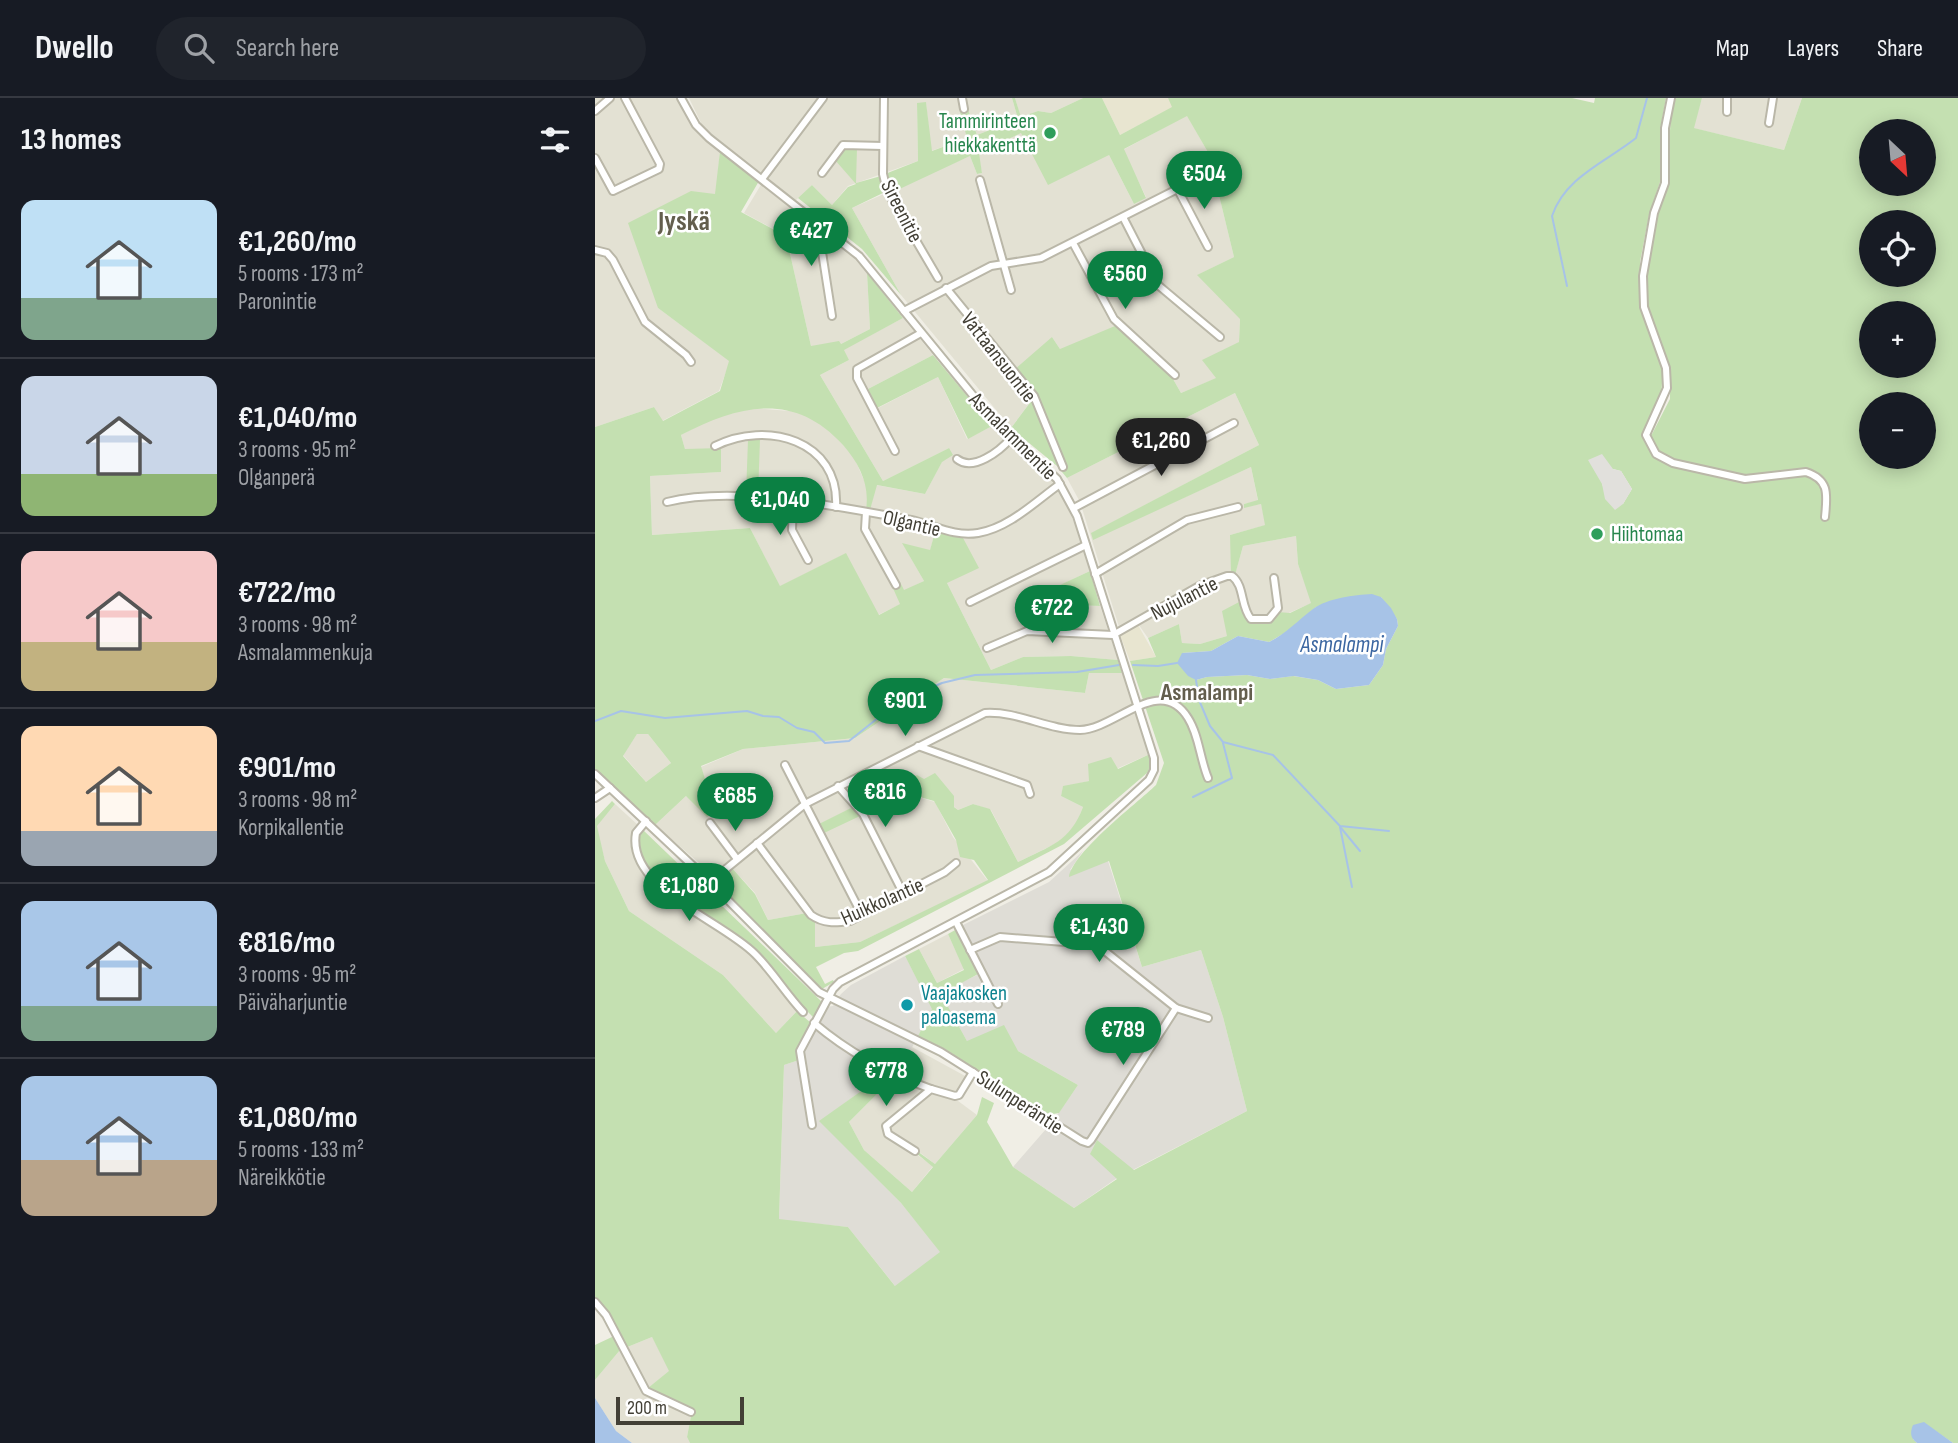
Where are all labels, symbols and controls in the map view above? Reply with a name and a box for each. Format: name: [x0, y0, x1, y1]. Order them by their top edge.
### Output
search box: [156, 17, 646, 80]
text: Dwello: [35, 28, 114, 68]
icon: search: [180, 29, 218, 67]
text: Search here: [236, 33, 339, 64]
text: Map: [1716, 34, 1749, 63]
text: Layers: [1787, 34, 1839, 63]
text: Share: [1877, 34, 1923, 63]
place label: Tammirinteen hiekkakenttä: [939, 109, 1036, 158]
north arrow: [1859, 119, 1935, 196]
map controls: [1859, 119, 1936, 469]
icon: filters: [536, 121, 574, 159]
text: 13 homes: [21, 122, 122, 158]
marker: Tammirinteen hiekkakenttä: [1042, 125, 1058, 141]
pin: €504: [1163, 152, 1245, 211]
text: €504: [1182, 160, 1226, 188]
street label: Sireenitie: [875, 176, 928, 247]
district label: Jyskä: [657, 205, 710, 238]
pin: €427: [770, 208, 852, 268]
button: locate: [1859, 210, 1936, 287]
text: €427: [789, 217, 833, 245]
text: €1,260/mo: [238, 224, 357, 260]
icon: home: [77, 228, 161, 312]
pin: €560: [1084, 252, 1166, 311]
text: 5 rooms · 173 m²: [238, 260, 364, 288]
text: €560: [1103, 260, 1147, 288]
text: Paronintie: [238, 288, 317, 316]
button: +: [1859, 301, 1936, 378]
street label: Vattaansuontie: [956, 307, 1042, 407]
street label: Asmalammentie: [963, 387, 1062, 485]
button: −: [1859, 392, 1936, 469]
text: €1,040/mo: [238, 400, 357, 436]
icon: home: [77, 404, 161, 488]
pin: €1,260: [1104, 418, 1218, 478]
text: €1,260: [1132, 427, 1190, 455]
text: 3 rooms · 95 m²: [238, 436, 357, 464]
text: Olganperä: [238, 464, 315, 492]
pin: €1,040: [723, 478, 837, 537]
text: €1,040: [750, 486, 810, 514]
street label: Olgantie: [881, 505, 943, 542]
place label: Hiihtomaa: [1611, 522, 1683, 547]
marker: Hiihtomaa: [1589, 526, 1605, 542]
street label: Nujulantie: [1147, 571, 1222, 626]
text: €722/mo: [238, 575, 336, 611]
icon: home: [77, 579, 161, 663]
pin: €722: [1011, 586, 1093, 645]
text: €722: [1031, 594, 1073, 622]
text: 3 rooms · 98 m²: [238, 611, 357, 639]
water label: Asmalampi: [1299, 631, 1384, 659]
text: Asmalammenkuja: [238, 639, 373, 667]
pin: €901: [864, 678, 946, 738]
district label: Asmalampi: [1160, 678, 1253, 707]
text: €901: [884, 687, 926, 715]
text: €901/mo: [238, 750, 336, 786]
icon: home: [77, 754, 161, 838]
pin: €816: [844, 770, 926, 829]
pin: €685: [694, 774, 776, 833]
text: €816: [864, 778, 906, 806]
text: €685: [713, 782, 757, 810]
text: 3 rooms · 98 m²: [238, 786, 357, 814]
text: Korpikallentie: [238, 814, 344, 842]
pin: €1,080: [632, 864, 746, 923]
text: €1,080: [659, 872, 719, 900]
street label: Huikkolantie: [837, 872, 927, 931]
pin: €1,430: [1042, 904, 1156, 964]
text: €1,430: [1069, 913, 1129, 941]
text: €816/mo: [238, 925, 335, 961]
icon: home: [77, 929, 161, 1013]
text: 3 rooms · 95 m²: [238, 961, 357, 989]
place label: Vaajakosken paloasema: [921, 981, 1007, 1030]
text: Päiväharjuntie: [238, 989, 348, 1017]
marker: Vaajakosken paloasema: [899, 997, 915, 1013]
pin: €789: [1082, 1007, 1164, 1067]
text: €789: [1101, 1016, 1145, 1044]
pin: €778: [845, 1048, 927, 1108]
text: €778: [864, 1057, 908, 1085]
street label: Sulunperäntie: [972, 1065, 1068, 1140]
text: €1,080/mo: [238, 1100, 358, 1136]
icon: home: [77, 1104, 161, 1188]
text: 5 rooms · 133 m²: [238, 1136, 364, 1164]
text: Näreikkötie: [238, 1164, 326, 1192]
scale bar: [616, 1394, 744, 1426]
text: 200 m: [627, 1397, 667, 1420]

